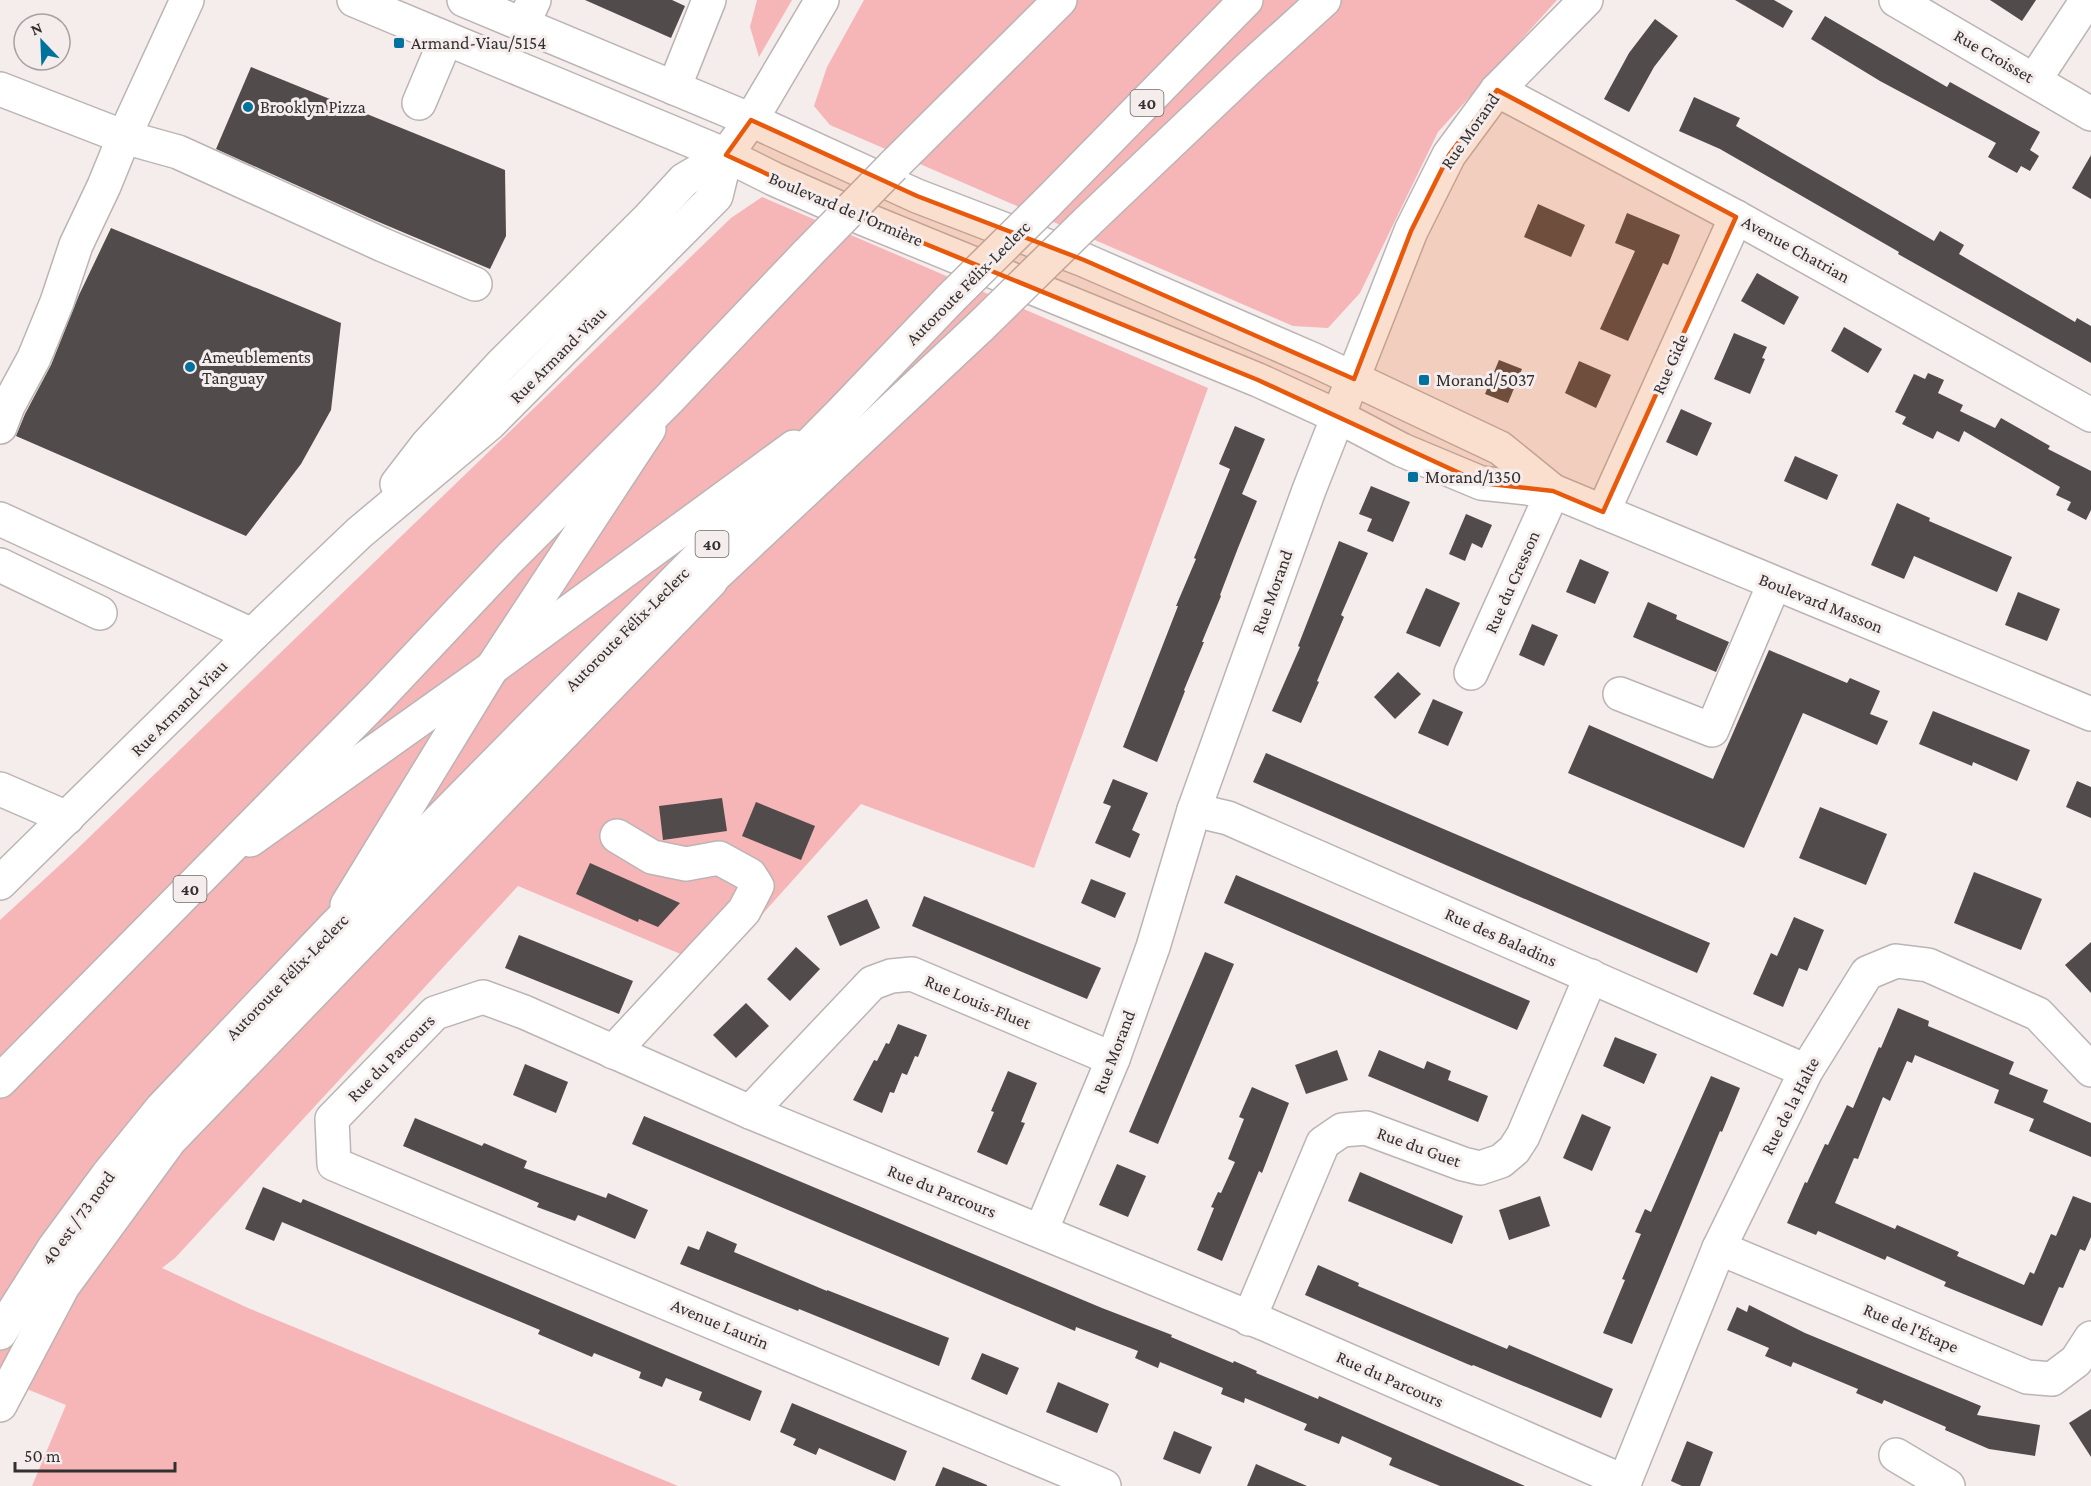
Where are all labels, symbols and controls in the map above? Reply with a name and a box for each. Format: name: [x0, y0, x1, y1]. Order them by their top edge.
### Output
north arrow: [12, 12, 72, 72]
text: N: [28, 19, 45, 39]
street label: Rue Croisset: [1951, 25, 2038, 87]
place label: Armand-Viau/5154: [411, 33, 546, 53]
marker: Armand-Viau/5154: [392, 36, 406, 50]
street label: Rue Morand: [1437, 89, 1504, 173]
road number: 40: [1130, 90, 1164, 116]
place label: Brooklyn Pizza: [260, 97, 366, 117]
marker: Brooklyn Pizza: [241, 100, 255, 114]
street label: Boulevard de l'Ormière: [766, 167, 926, 251]
street label: Avenue Chatrian: [1739, 211, 1854, 287]
street label: Autoroute Félix-Leclerc: [902, 217, 1034, 349]
street label: Rue Armand-Viau: [506, 302, 611, 407]
street label: Rue Gide: [1648, 331, 1692, 397]
place label: Ameublements Tanguay: [202, 347, 311, 388]
marker: Ameublements Tanguay: [183, 360, 197, 374]
place label: Morand/5037: [1436, 370, 1535, 390]
marker: Morand/5037: [1417, 373, 1431, 387]
place label: Morand/1350: [1425, 467, 1521, 487]
marker: Morand/1350: [1406, 470, 1420, 484]
street label: Rue du Cresson: [1480, 527, 1544, 636]
road number: 40: [696, 531, 728, 557]
street label: Rue Morand: [1248, 547, 1297, 637]
street label: Autoroute Félix-Leclerc: [561, 563, 693, 695]
street label: Boulevard Masson: [1756, 569, 1886, 637]
street label: Rue Armand-Viau: [127, 655, 232, 760]
road number: 40: [174, 876, 207, 902]
street label: Rue des Baladins: [1442, 903, 1560, 971]
street label: Autoroute Félix-Leclerc: [222, 910, 353, 1044]
street label: Rue Louis-Fluet: [922, 971, 1035, 1034]
street label: Rue Morand: [1089, 1007, 1139, 1097]
street label: Rue du Parcours: [343, 1010, 439, 1106]
street label: Rue de la Halte: [1757, 1054, 1823, 1158]
street label: Rue du Guet: [1374, 1123, 1465, 1172]
street label: Rue du Parcours: [885, 1160, 999, 1222]
street label: 40 est / 73 nord: [37, 1167, 119, 1269]
street label: Avenue Laurin: [668, 1294, 772, 1354]
street label: Rue de l'Étape: [1860, 1299, 1962, 1357]
street label: Rue du Parcours: [1333, 1346, 1447, 1412]
scale bar: [15, 1435, 176, 1473]
text: 50 m: [24, 1446, 61, 1466]

